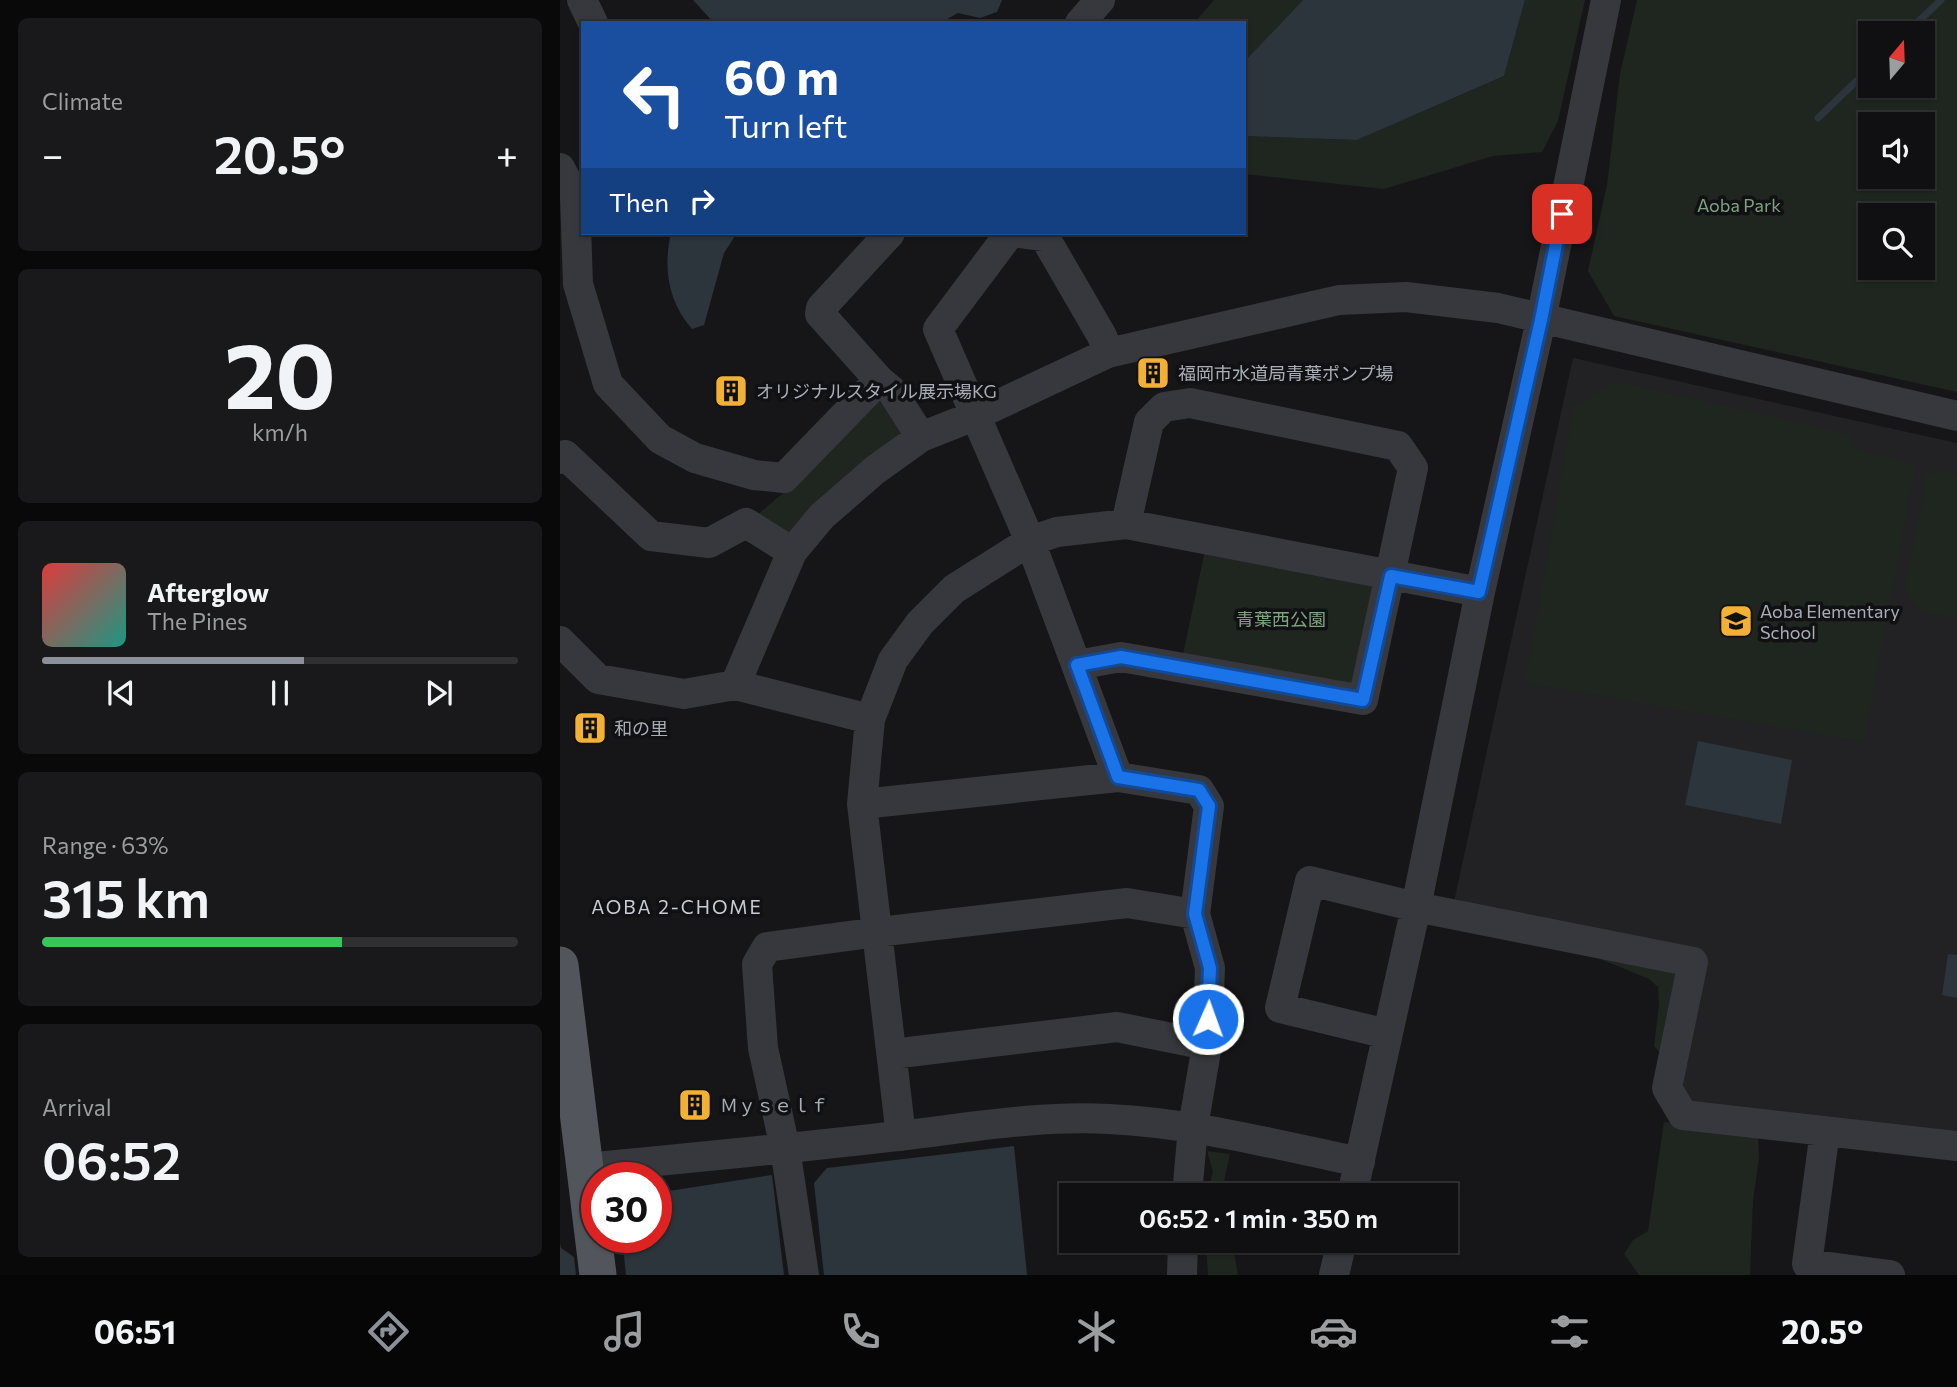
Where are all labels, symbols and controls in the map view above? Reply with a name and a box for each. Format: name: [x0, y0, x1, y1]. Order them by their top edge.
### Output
north arrow: [1858, 21, 1936, 98]
map controls: [1858, 21, 1935, 280]
text: 60 m: [724, 45, 839, 105]
icon: left: [609, 49, 700, 140]
text: Climate: [42, 87, 123, 115]
text: Turn left: [724, 105, 848, 145]
button: sound: [1858, 112, 1935, 189]
text: 20.5°: [214, 121, 345, 185]
text: −: [42, 130, 64, 177]
text: +: [496, 130, 518, 177]
icon: right: [683, 182, 721, 220]
pin: [1532, 184, 1592, 244]
text: Then: [609, 186, 669, 217]
park label: Aoba Park: [1697, 194, 1781, 216]
icon: arrive: [1543, 195, 1581, 233]
button: search: [1858, 203, 1935, 280]
text: 20: [224, 316, 336, 428]
building icon: 福岡市水道局青葉ポンプ場: [1134, 354, 1172, 392]
place label: 福岡市水道局青葉ポンプ場: [1178, 362, 1393, 384]
building icon: オリジナルスタイル展示場KG: [712, 372, 750, 410]
place label: オリジナルスタイル展示場KG: [756, 380, 997, 402]
text: km/h: [252, 418, 308, 446]
text: Afterglow: [147, 576, 269, 607]
place label: Aoba Elementary School: [1760, 600, 1900, 643]
school or university icon: Aoba Elementary School: [1717, 602, 1755, 640]
text: The Pines: [147, 607, 248, 635]
park label: 青葉西公園: [1236, 608, 1326, 630]
icon: previous: [102, 674, 140, 712]
icon: pause: [261, 674, 299, 712]
icon: next: [420, 674, 458, 712]
building icon: 和の里: [571, 709, 609, 747]
place label: 和の里: [614, 717, 668, 739]
text: Range · 63%: [42, 831, 168, 859]
text: 315 km: [42, 865, 210, 929]
district label: AOBA 2-CHOME: [591, 895, 763, 918]
position arrow: [1171, 982, 1245, 1056]
building icon: Ｍｙｓｅｌｆ: [676, 1086, 714, 1124]
text: Arrival: [42, 1093, 112, 1121]
place label: Ｍｙｓｅｌｆ: [720, 1094, 828, 1117]
text: 06:52: [42, 1127, 181, 1191]
speed limit sign: 30: [581, 1162, 672, 1253]
text: 06:52 · 1 min · 350 m: [1139, 1202, 1378, 1233]
icon: directions: [364, 1307, 413, 1356]
icon: music: [600, 1307, 649, 1356]
icon: phone: [836, 1307, 885, 1356]
icon: climate: [1072, 1307, 1121, 1356]
icon: car: [1309, 1307, 1358, 1356]
icon: filters: [1545, 1307, 1594, 1356]
text: 06:51: [94, 1311, 176, 1351]
text: 20.5°: [1781, 1311, 1863, 1351]

